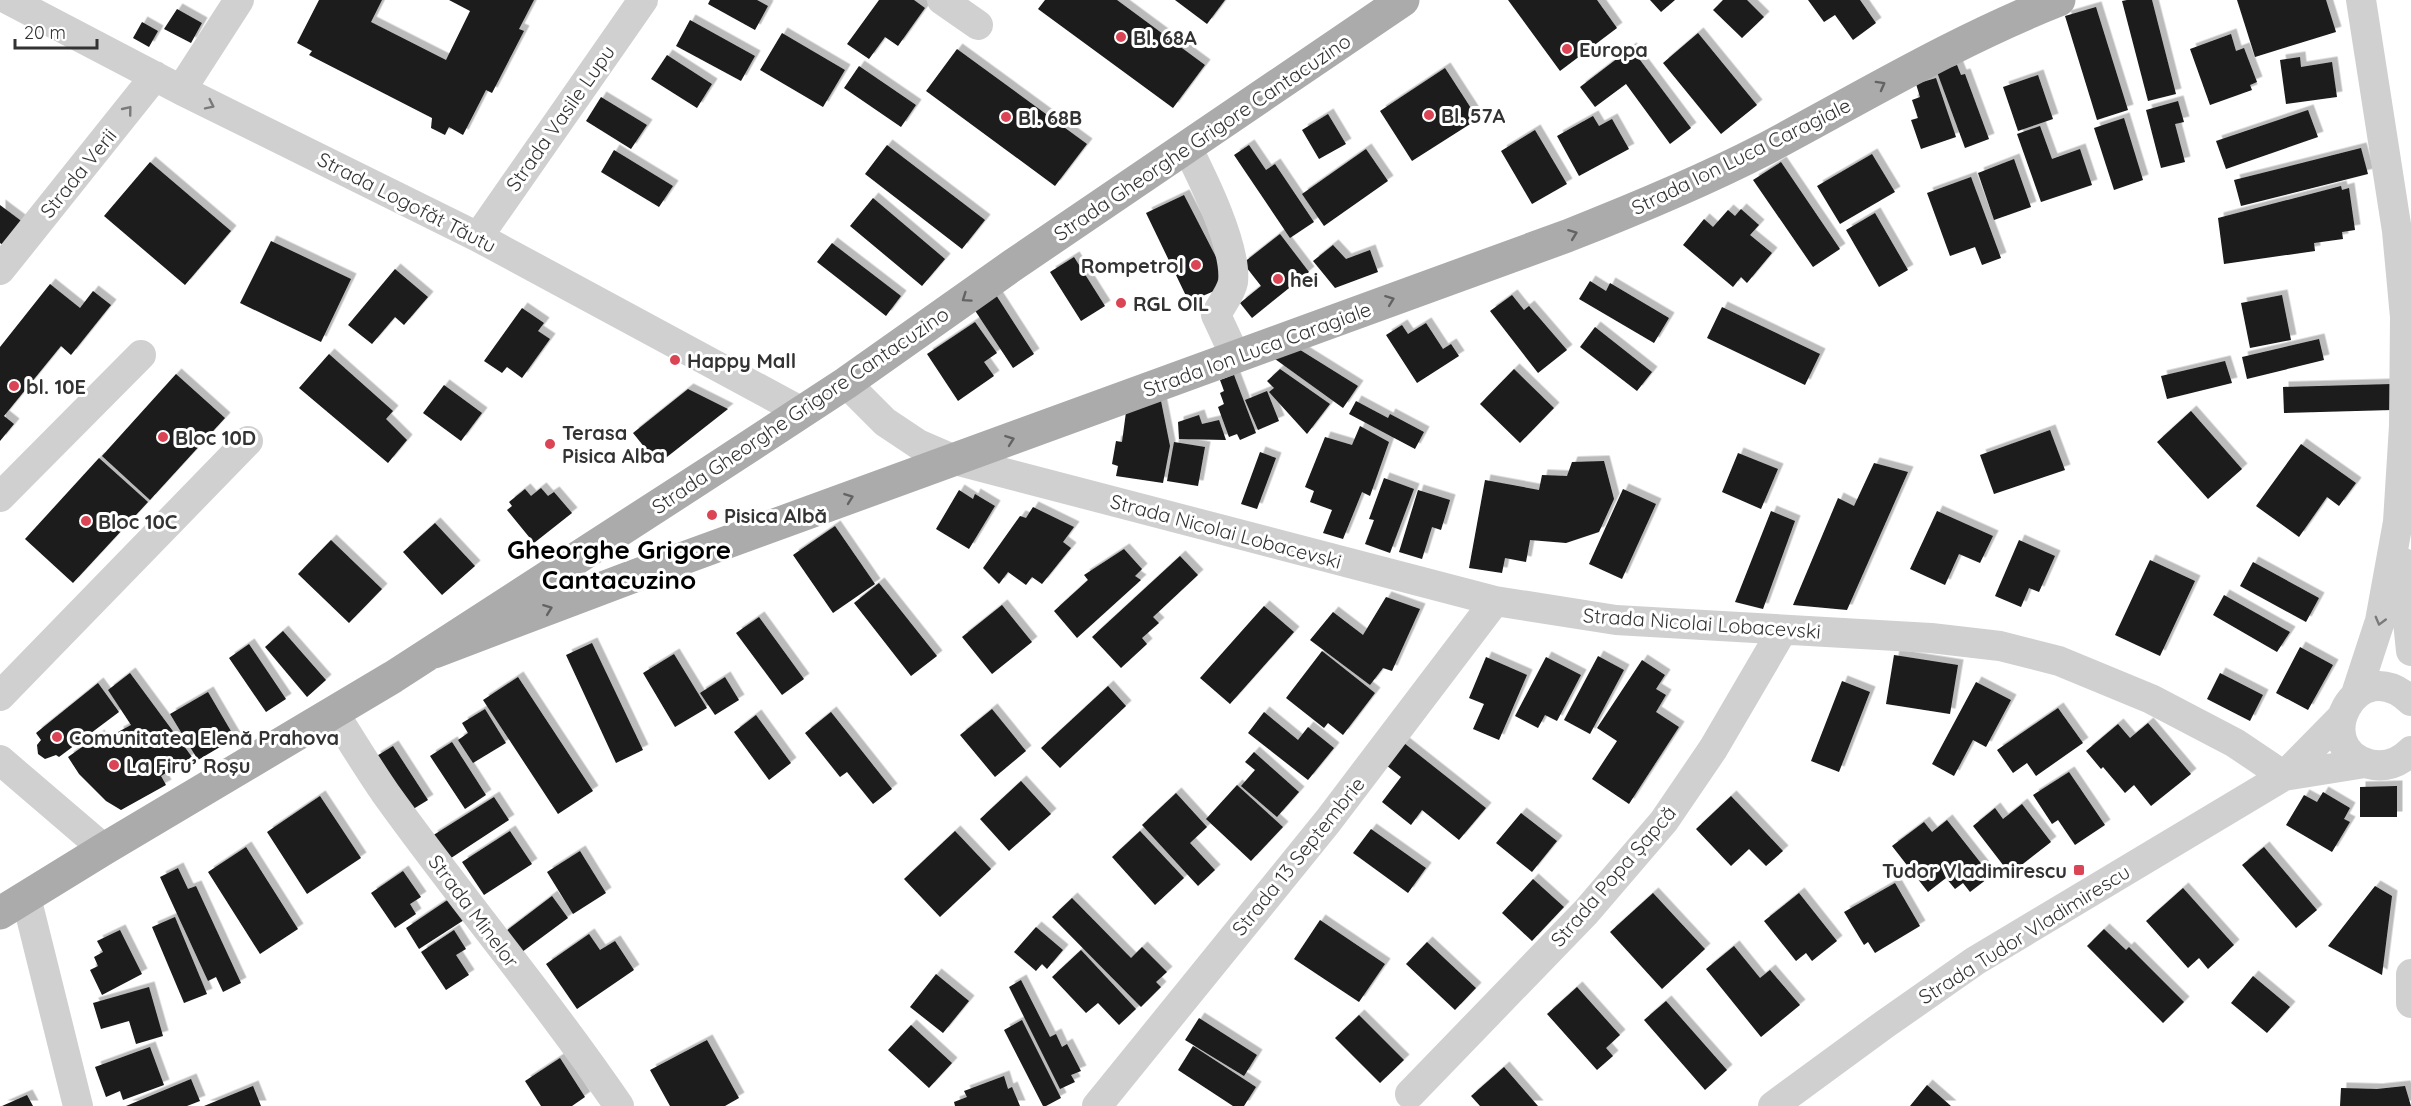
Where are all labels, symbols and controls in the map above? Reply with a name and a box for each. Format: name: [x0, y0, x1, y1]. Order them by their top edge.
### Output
scale bar: [15, 12, 98, 50]
text: 20 m: [24, 21, 66, 44]
place label: Bl. 68A: [1133, 25, 1197, 50]
street label: Strada Gheorghe Grigore Cantacuzino: [1049, 28, 1355, 246]
marker: Bl. 68A: [1114, 30, 1128, 44]
place label: Europa: [1579, 37, 1648, 62]
street label: Strada Vasile Lupu: [500, 40, 620, 196]
marker: Europa: [1560, 42, 1574, 56]
one-way arrow: [1874, 81, 1885, 92]
street label: Strada Ion Luca Caragiale: [1627, 92, 1855, 220]
one-way arrow: [203, 97, 214, 109]
place label: Bl. 57A: [1441, 103, 1506, 128]
place label: Bl. 68B: [1018, 105, 1082, 130]
one-way arrow: [121, 106, 132, 117]
marker: Bl. 57A: [1422, 108, 1436, 122]
marker: Bl. 68B: [999, 110, 1013, 124]
street label: Strada Verii: [34, 123, 122, 223]
street label: Strada Logofăt Tăutu: [313, 146, 501, 258]
one-way arrow: [1567, 229, 1578, 241]
place label: Rompetrol: [1081, 253, 1184, 278]
marker: Rompetrol: [1189, 258, 1203, 272]
place label: hei: [1290, 267, 1318, 292]
marker: hei: [1271, 272, 1285, 286]
one-way arrow: [961, 291, 972, 302]
place label: RGL OIL: [1133, 291, 1209, 316]
one-way arrow: [1383, 295, 1394, 307]
marker: RGL OIL: [1114, 296, 1128, 310]
street label: Strada Ion Luca Caragiale: [1140, 296, 1374, 402]
street label: Strada Gheorghe Grigore Cantacuzino: [647, 301, 953, 519]
place label: Happy Mall: [687, 348, 796, 373]
marker: Happy Mall: [668, 353, 682, 367]
place label: bl. 10E: [26, 374, 86, 399]
marker: bl. 10E: [7, 379, 21, 393]
place label: Terasa Pisica Alba: [562, 420, 665, 468]
place label: Bloc 10D: [175, 425, 256, 450]
marker: Bloc 10D: [156, 430, 170, 444]
one-way arrow: [1004, 435, 1015, 448]
marker: Terasa Pisica Alba: [543, 437, 557, 451]
street label: Strada Nicolai Lobacevski: [1108, 488, 1344, 574]
one-way arrow: [844, 493, 854, 506]
place label: Pisica Albă: [724, 503, 827, 528]
marker: Pisica Albă: [705, 508, 719, 522]
place label: Bloc 10C: [98, 509, 178, 534]
marker: Bloc 10C: [79, 514, 93, 528]
district label: Gheorghe Grigore Cantacuzino: [507, 533, 731, 596]
street label: Strada Nicolai Lobacevski: [1582, 602, 1822, 644]
one-way arrow: [542, 603, 553, 616]
one-way arrow: [2374, 616, 2387, 626]
place label: Comunitatea Elenă Prahova: [69, 725, 339, 750]
marker: Comunitatea Elenă Prahova: [50, 730, 64, 744]
place label: La Firu’ Roşu: [126, 753, 250, 778]
marker: La Firu’ Roşu: [107, 758, 121, 772]
street label: Strada 13 Septembrie: [1226, 772, 1370, 940]
street label: Strada Popa Șapcă: [1545, 800, 1681, 952]
street label: Strada Minelor: [423, 850, 525, 973]
place label: Tudor Vladimirescu: [1882, 858, 2067, 883]
street label: Strada Tudor Vladimirescu: [1914, 859, 2134, 1009]
marker: Tudor Vladimirescu: [2072, 863, 2086, 877]

